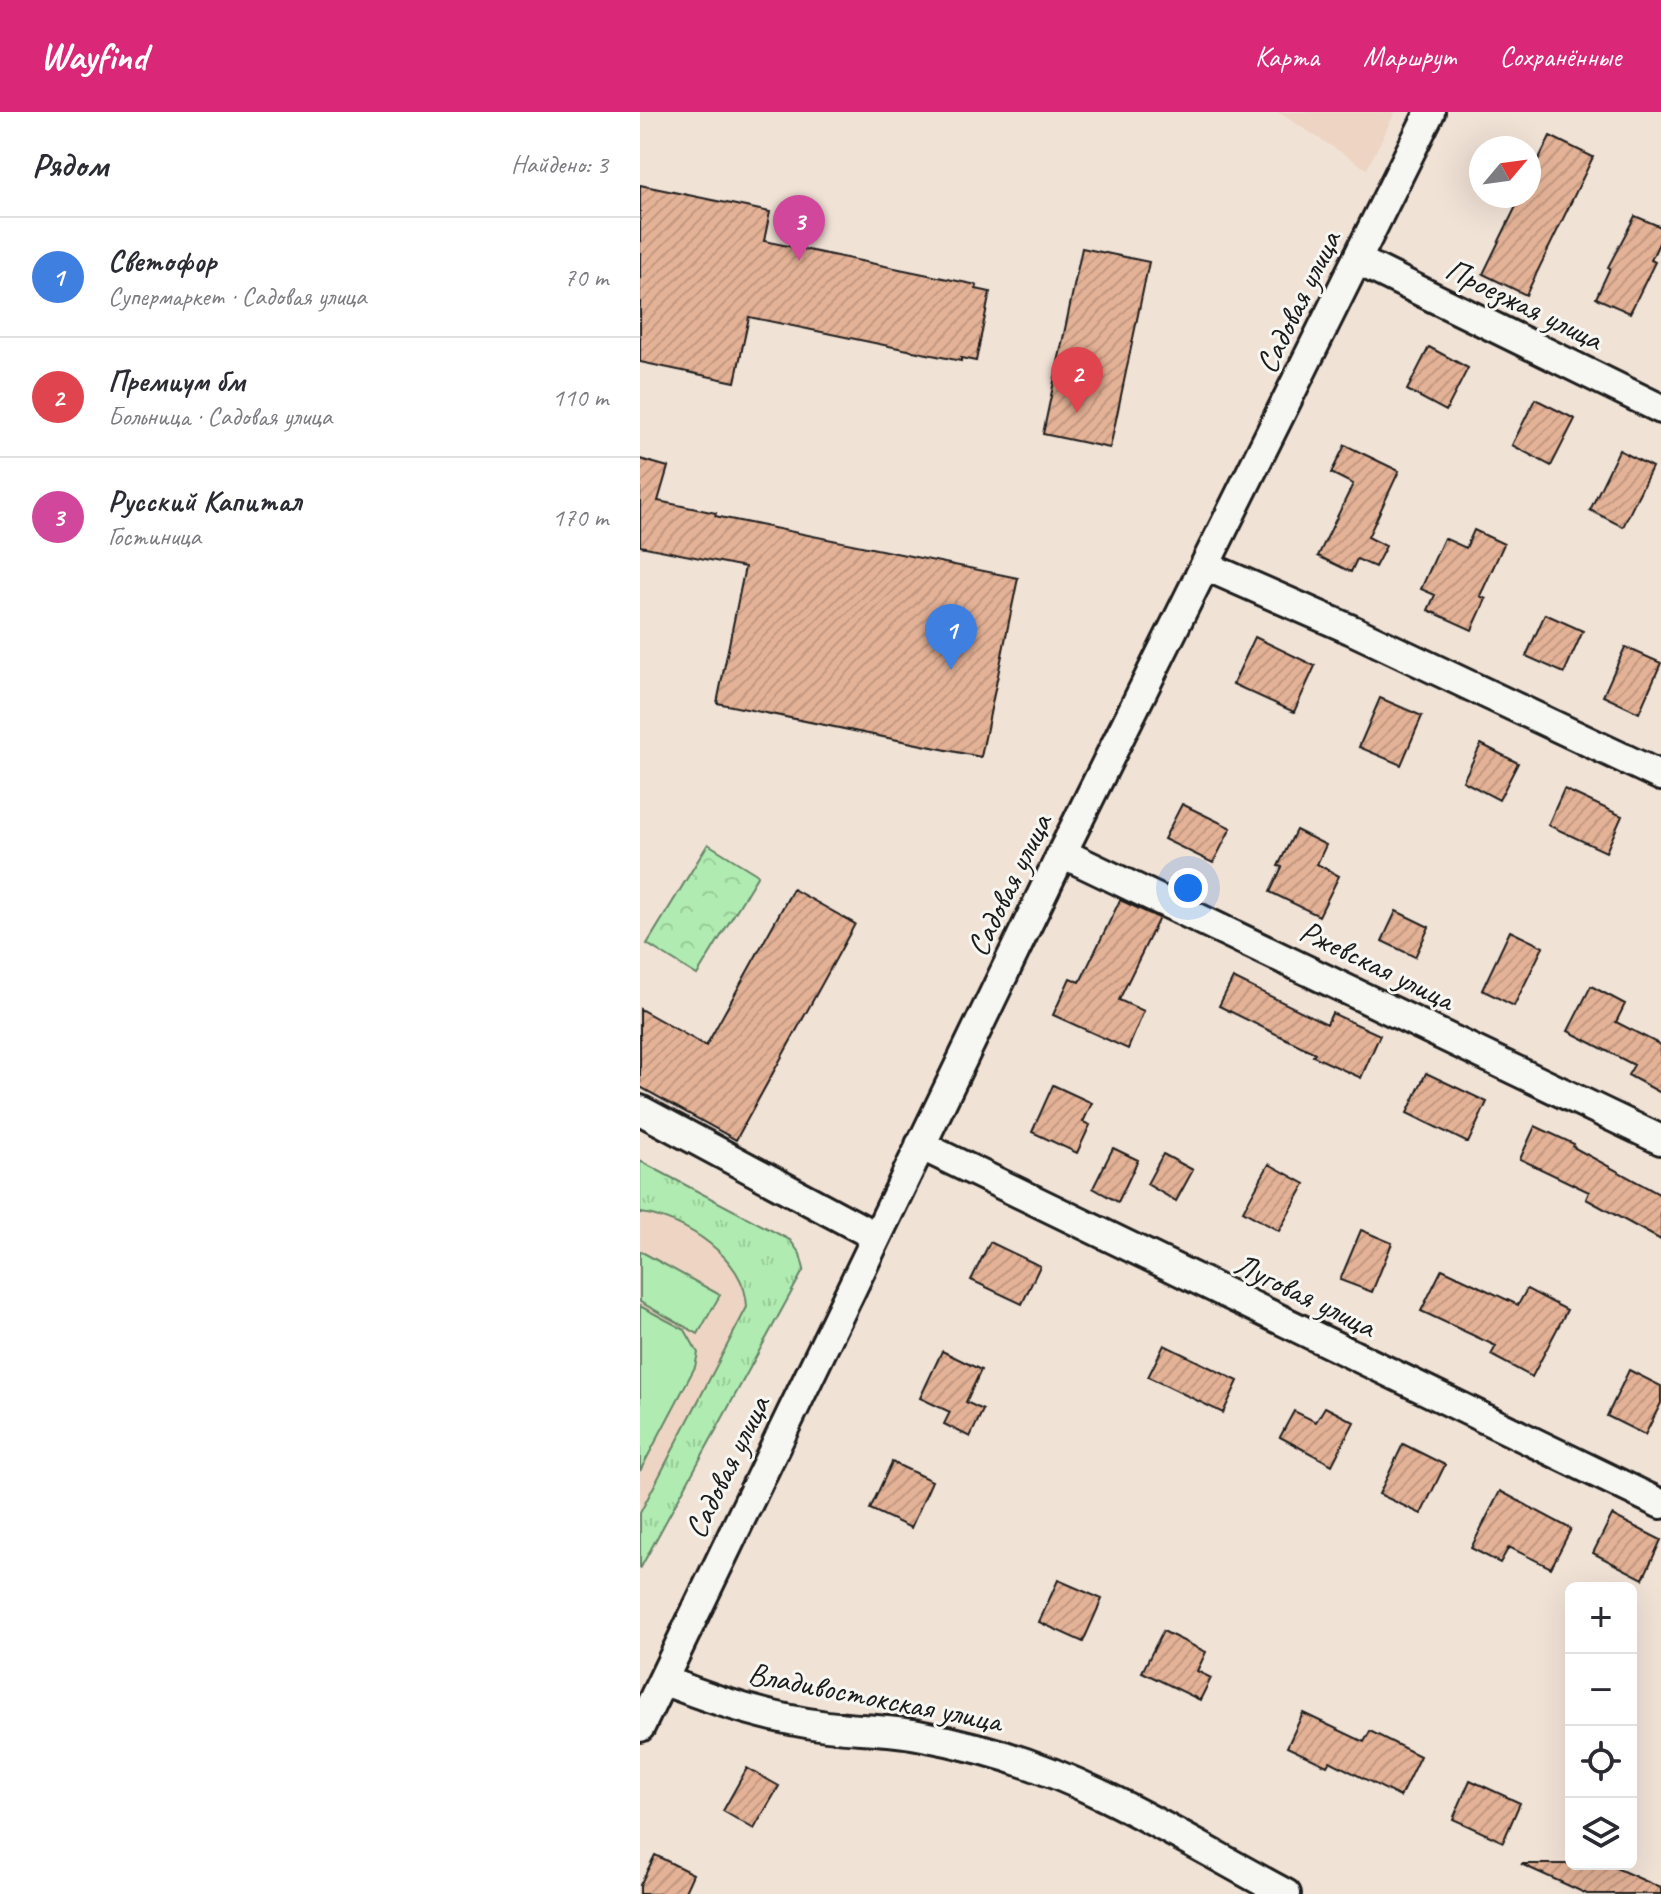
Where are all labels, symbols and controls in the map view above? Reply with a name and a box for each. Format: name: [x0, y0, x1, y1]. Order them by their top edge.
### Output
text: Wayfind: [40, 33, 147, 80]
text: Карта: [1255, 39, 1319, 74]
text: Маршрут: [1363, 39, 1455, 74]
text: Сохранённые: [1499, 39, 1621, 74]
north arrow: [1469, 136, 1541, 208]
text: Рядом: [32, 143, 108, 186]
text: Найдено: 3: [511, 148, 608, 181]
pin: 3: [773, 195, 825, 261]
street label: Садовая улица: [1246, 222, 1351, 380]
text: Светофор: [108, 242, 216, 280]
street label: Проезжая улица: [1439, 248, 1611, 361]
text: 1: [52, 261, 64, 294]
text: 70 m: [564, 261, 608, 294]
text: Супермаркет · Садовая улица: [108, 280, 366, 313]
pin: 2: [1051, 347, 1103, 413]
text: Премиум бм: [108, 362, 245, 400]
text: 2: [52, 381, 64, 414]
text: 110 m: [552, 381, 608, 414]
text: Больница · Садовая улица: [108, 400, 332, 433]
text: Русский Капитал: [108, 482, 301, 520]
text: 3: [52, 501, 64, 534]
text: 170 m: [552, 501, 608, 534]
text: Гостиница: [108, 520, 201, 553]
pin: 1: [925, 604, 977, 670]
street label: Садовая улица: [957, 805, 1062, 963]
your location: [1168, 868, 1208, 908]
street label: Ржевская улица: [1293, 910, 1464, 1021]
street label: Луговая улица: [1228, 1243, 1384, 1348]
street label: Садовая улица: [675, 1387, 780, 1545]
map controls: [1565, 1582, 1637, 1870]
button: +: [1565, 1582, 1637, 1654]
street label: Владивостокская улица: [745, 1652, 1008, 1742]
button: −: [1565, 1654, 1637, 1726]
button: locate: [1565, 1726, 1637, 1798]
button: layers: [1565, 1798, 1637, 1870]

